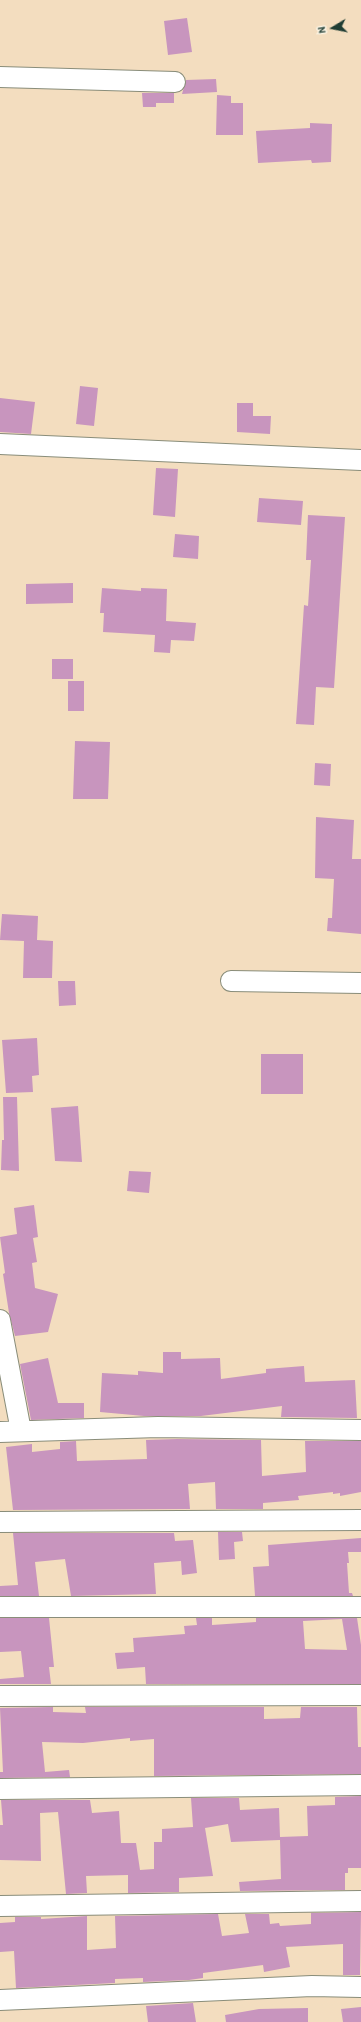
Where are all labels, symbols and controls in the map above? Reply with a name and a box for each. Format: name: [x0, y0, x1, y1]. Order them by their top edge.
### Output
north arrow: [313, 8, 353, 48]
text: N: [314, 26, 329, 34]

